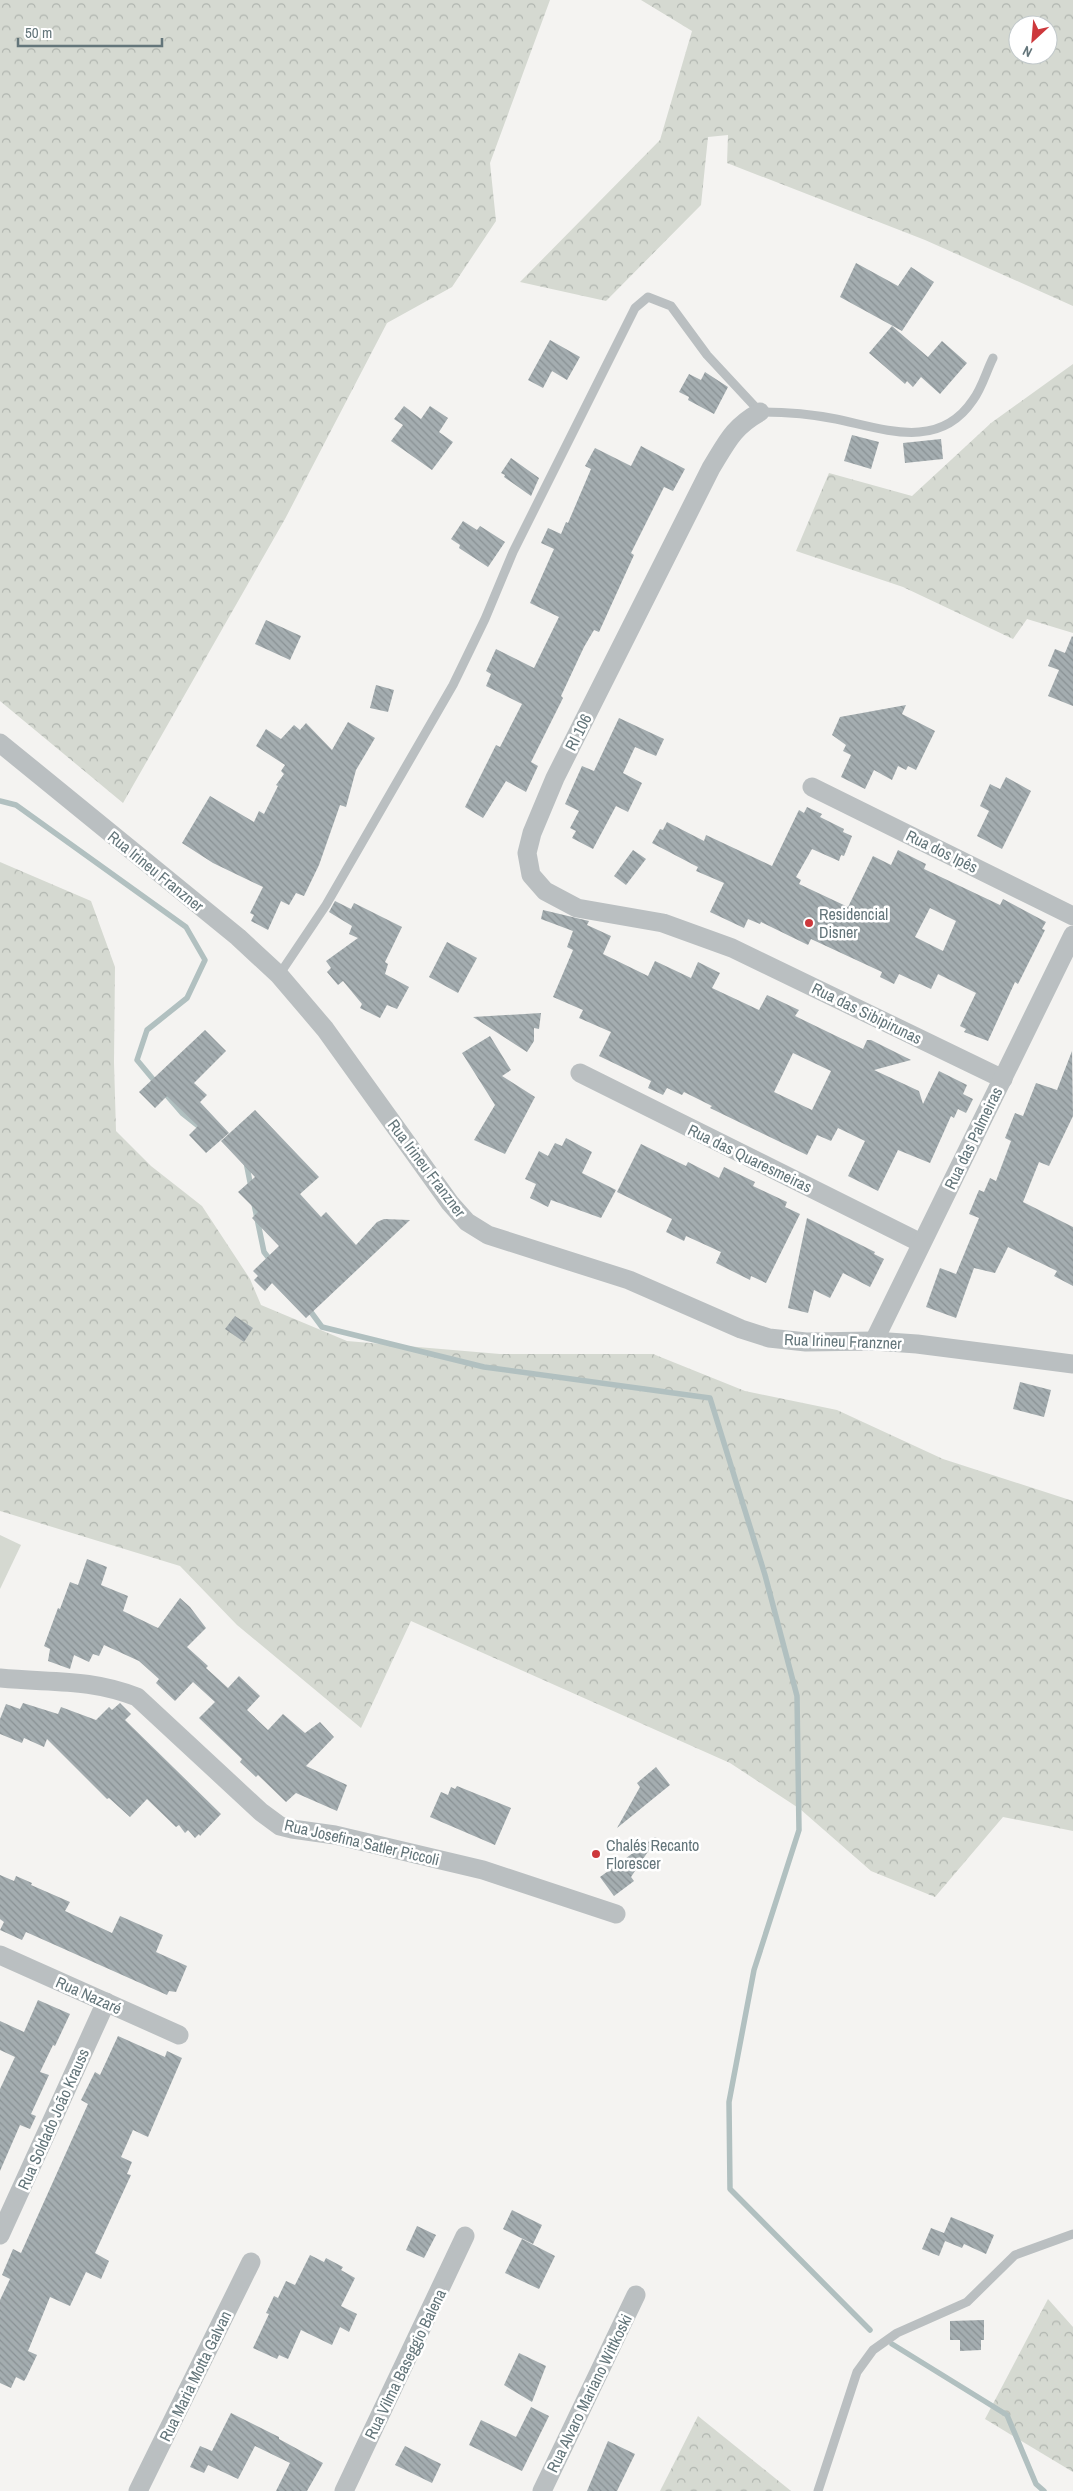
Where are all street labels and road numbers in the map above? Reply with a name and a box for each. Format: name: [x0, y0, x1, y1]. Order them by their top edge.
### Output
street label: RI 106: [559, 710, 597, 754]
street label: Rua dos Ipês: [902, 824, 982, 878]
street label: Rua Irineu Franzner: [103, 826, 209, 917]
street label: Rua das Sibipirunas: [808, 977, 926, 1049]
street label: Rua das Palmeiras: [939, 1083, 1007, 1193]
street label: Rua Irineu Franzner: [383, 1114, 471, 1222]
street label: Rua das Quaresmeiras: [684, 1118, 816, 1198]
street label: Rua Irineu Franzner: [784, 1328, 903, 1354]
street label: Rua Josefina Satler Piccoli: [282, 1813, 442, 1871]
street label: Rua Nazaré: [53, 1971, 125, 2019]
street label: Rua Soldado João Krauss: [12, 2045, 94, 2193]
street label: Rua Vilma Baseggio Balena: [359, 2285, 451, 2443]
street label: Rua Maria Motta Galvan: [154, 2307, 236, 2445]
street label: Rua Alvaro Mariano Wittkoski: [541, 2310, 637, 2476]

